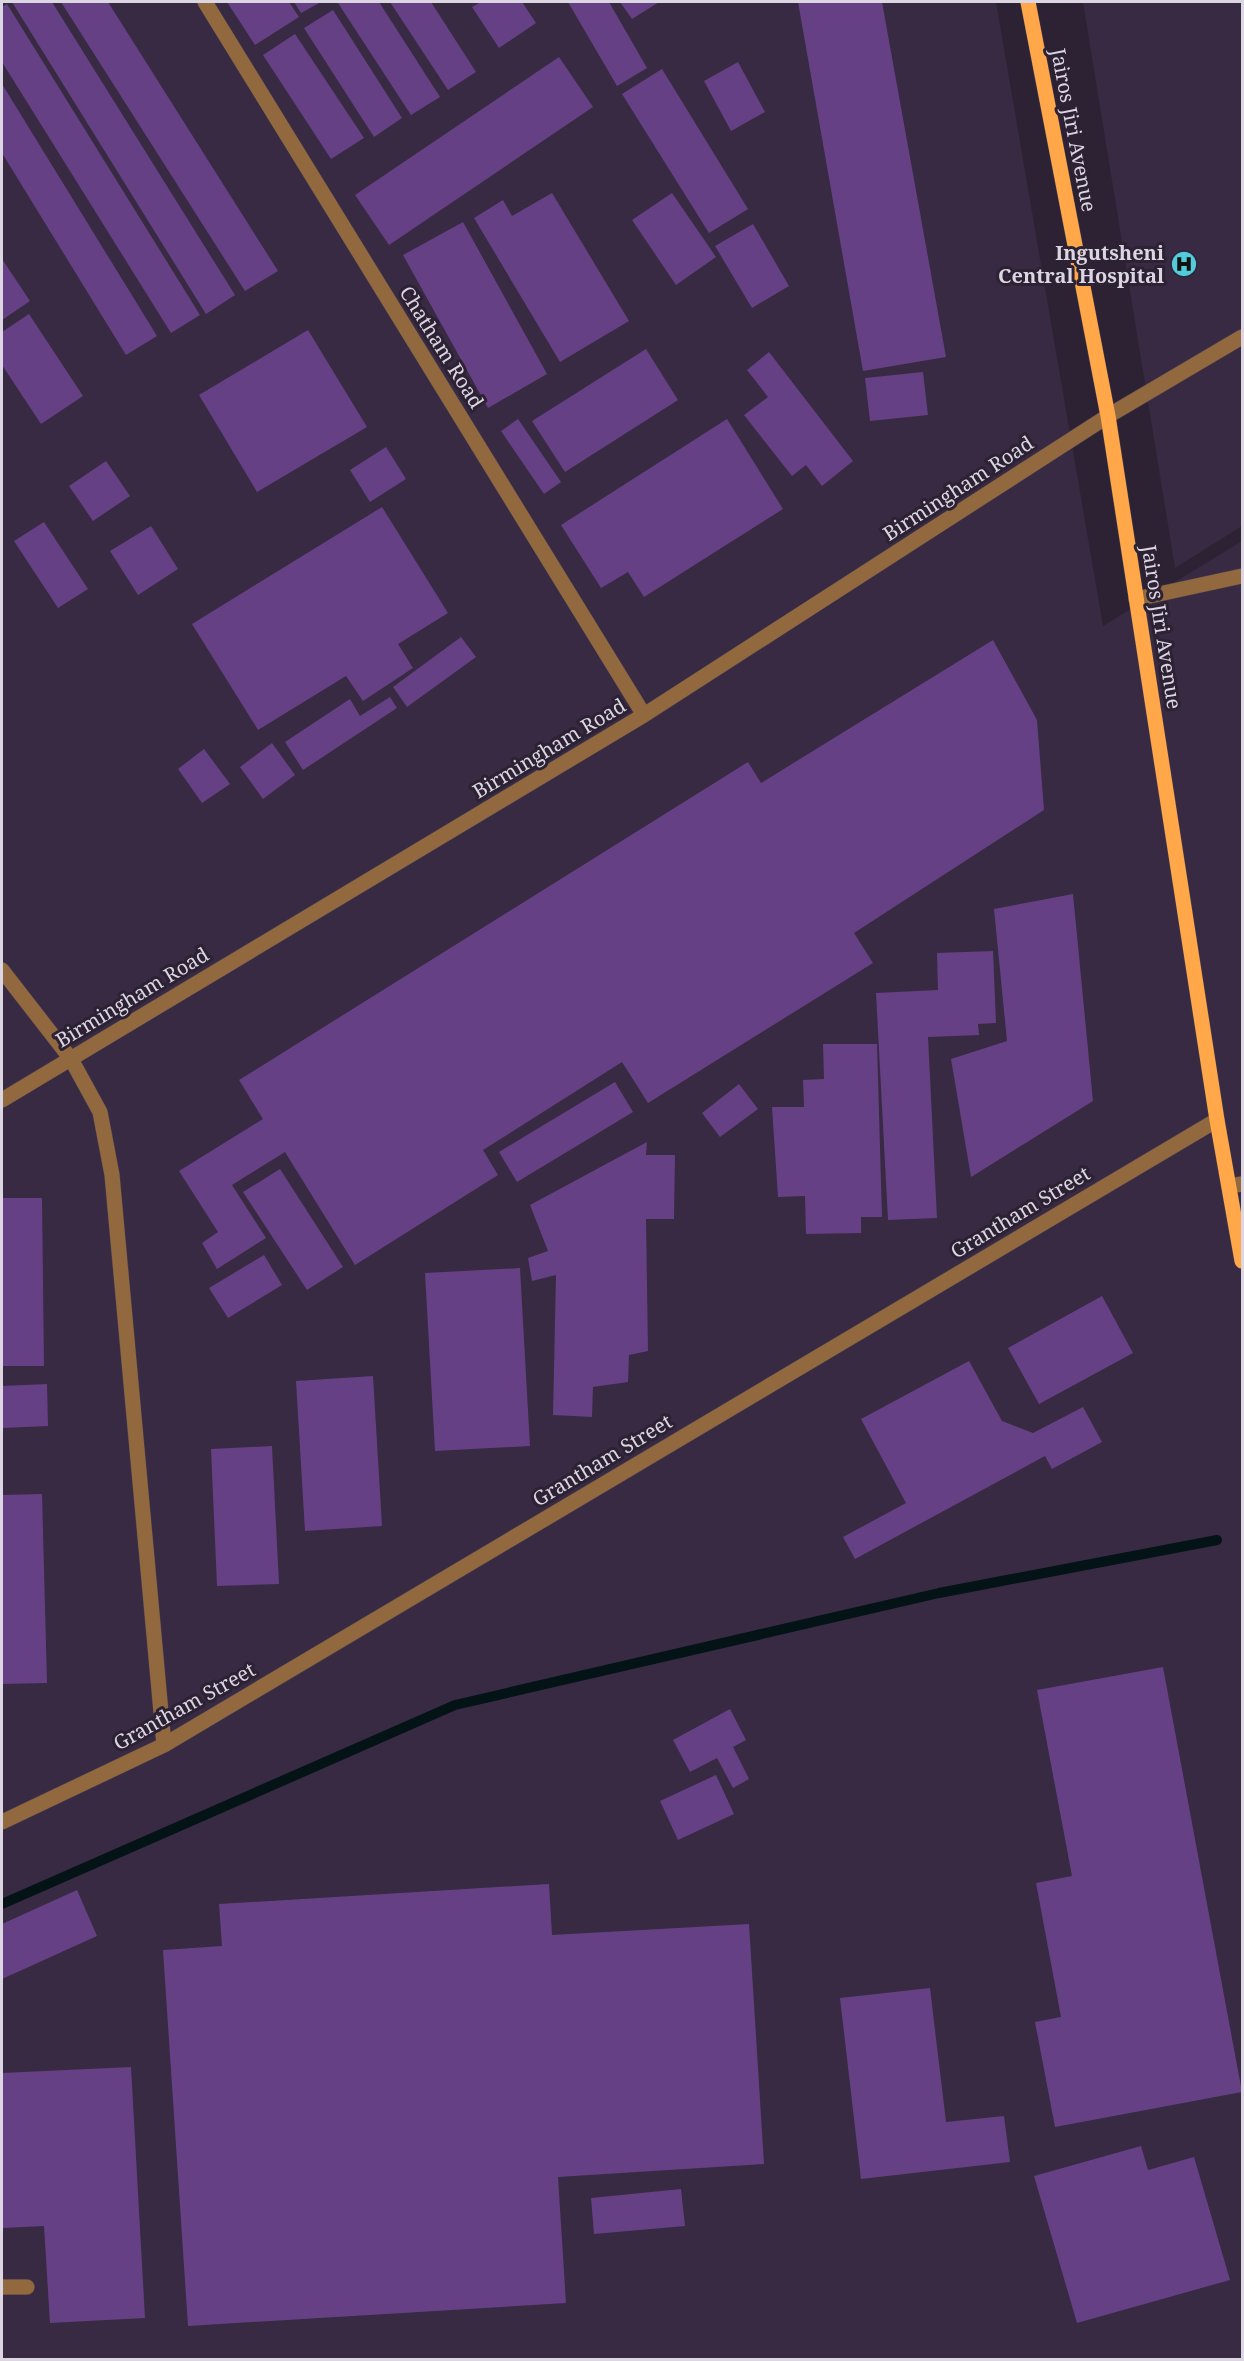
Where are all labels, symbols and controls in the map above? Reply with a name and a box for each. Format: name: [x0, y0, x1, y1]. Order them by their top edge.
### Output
street label: Jairos Jiri Avenue: [1045, 45, 1103, 214]
place label: Ingutsheni Central Hospital: [998, 239, 1164, 289]
hospital icon: Ingutsheni Central Hospital: [1169, 249, 1199, 279]
street label: Chatham Road: [394, 281, 490, 413]
street label: Birmingham Road: [878, 429, 1038, 547]
street label: Jairos Jiri Avenue: [1136, 542, 1188, 711]
street label: Birmingham Road: [467, 692, 631, 804]
street label: Birmingham Road: [50, 941, 214, 1053]
street label: Grantham Street: [945, 1160, 1095, 1264]
street label: Grantham Street: [527, 1408, 677, 1512]
street label: Grantham Street: [108, 1656, 260, 1756]

